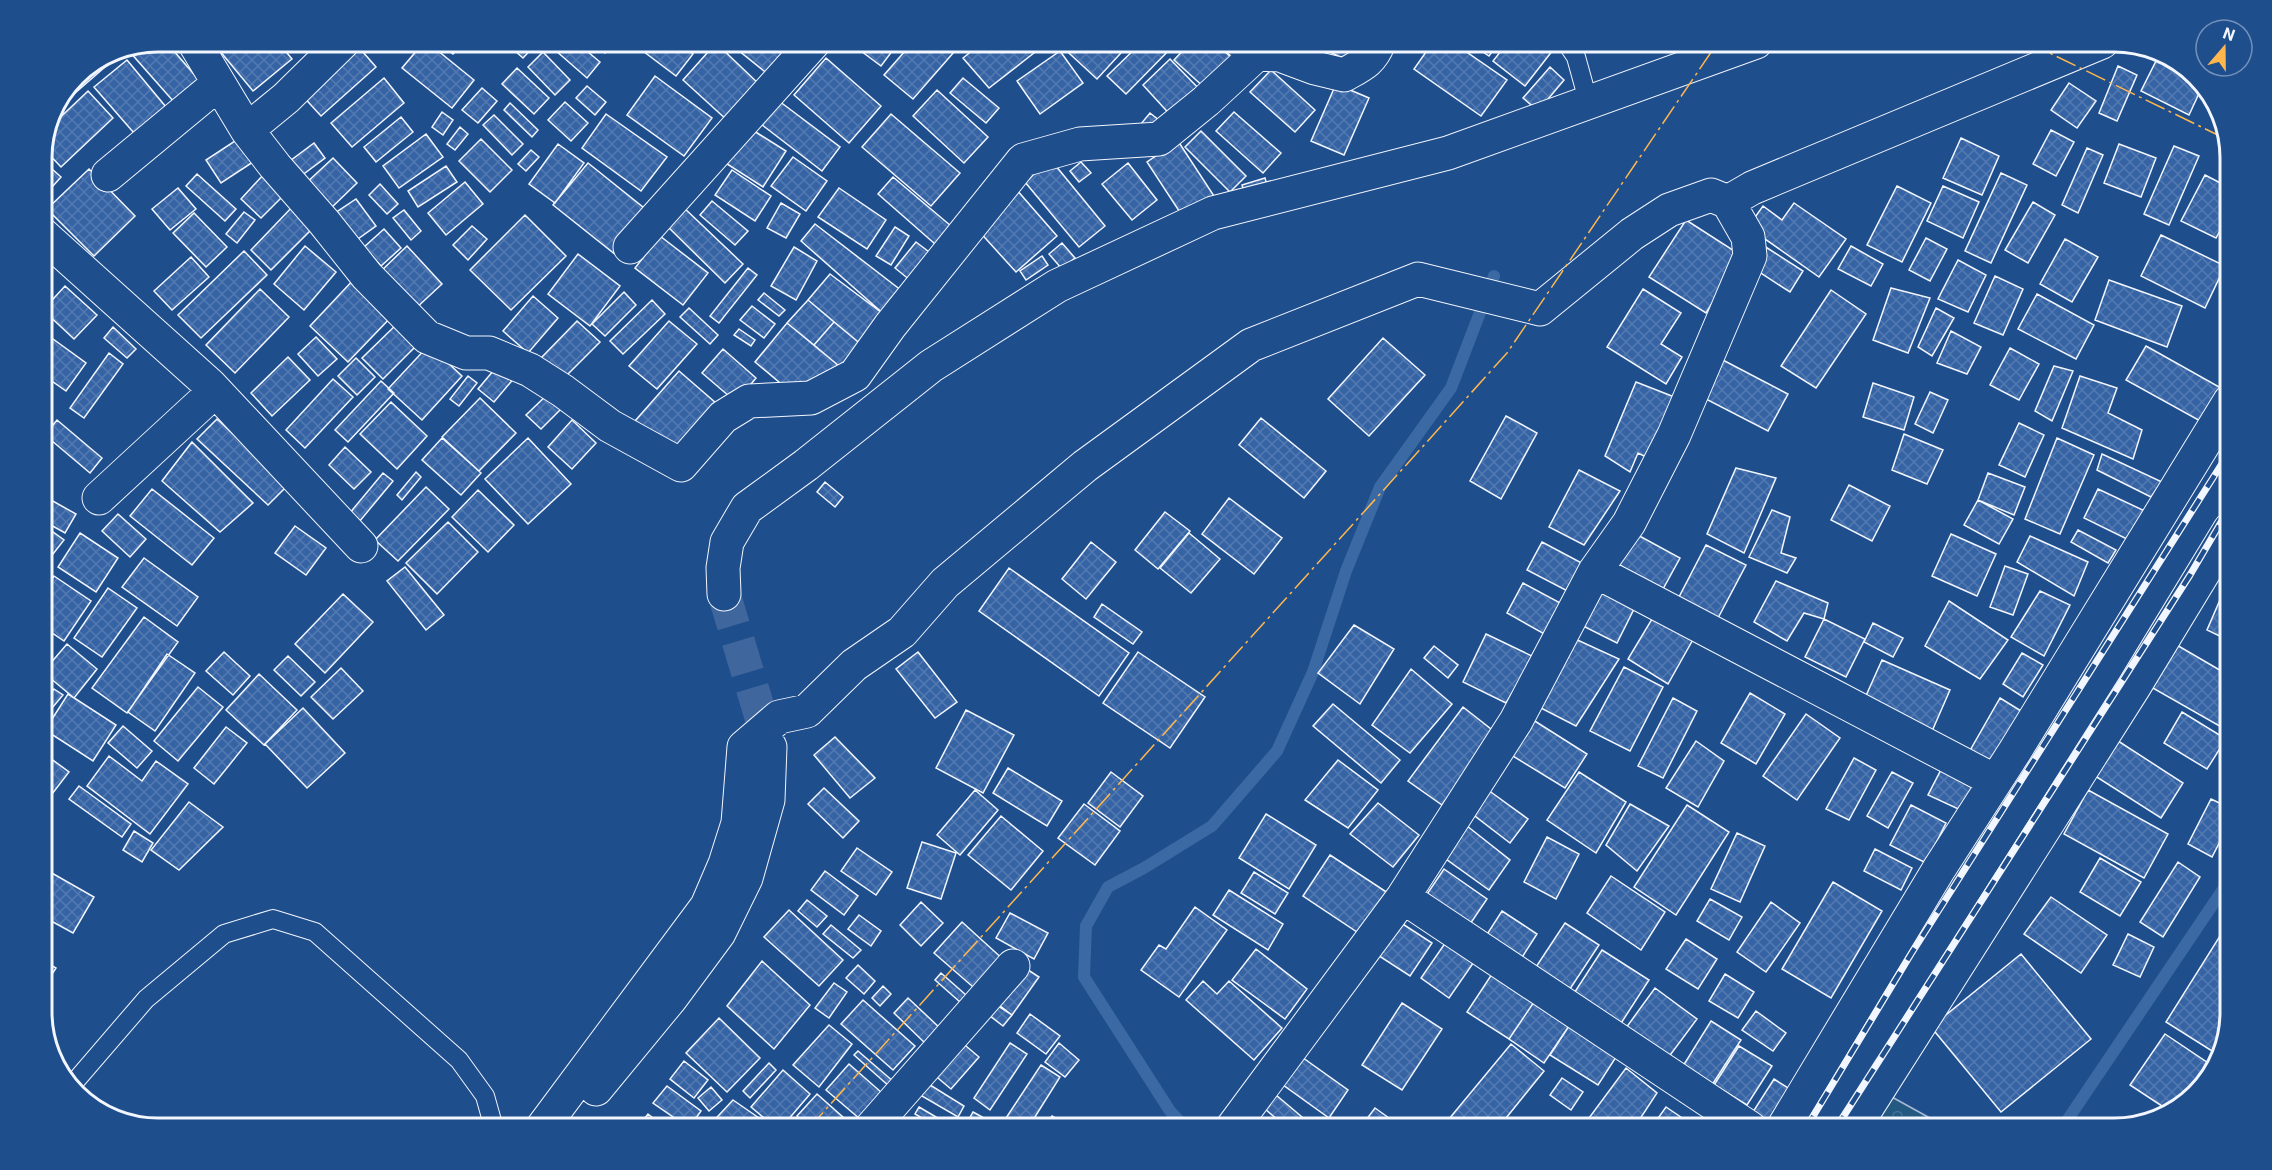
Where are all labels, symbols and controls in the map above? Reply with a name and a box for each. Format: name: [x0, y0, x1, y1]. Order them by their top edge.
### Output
north arrow: [2194, 18, 2254, 78]
text: N: [2220, 24, 2238, 45]

